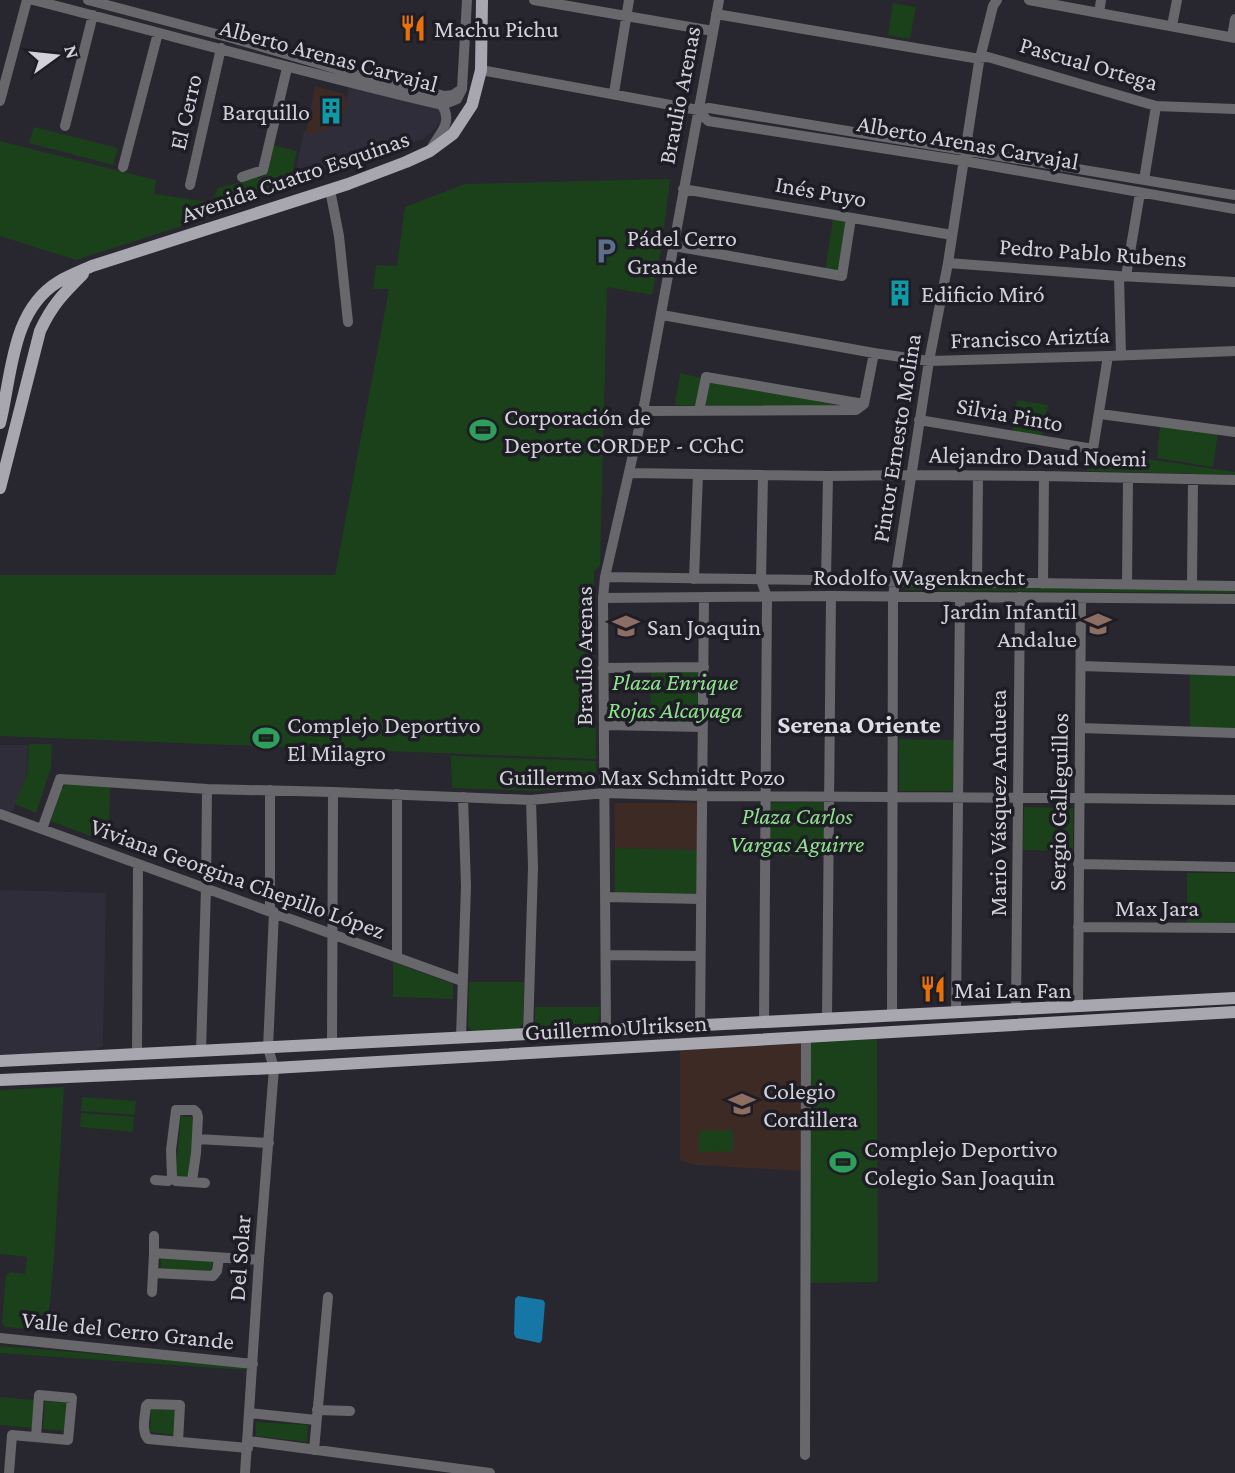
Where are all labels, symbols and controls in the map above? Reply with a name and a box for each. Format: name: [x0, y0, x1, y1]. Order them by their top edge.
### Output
street label: Alberto Arenas Carvajal: [217, 13, 441, 97]
restaurant icon: Machu Pichu: [398, 13, 428, 43]
place label: Machu Pichu: [434, 15, 559, 42]
north arrow: [21, 21, 91, 91]
street label: Braulio Arenas: [652, 24, 706, 166]
street label: Pascual Ortega: [1017, 30, 1161, 96]
text: N: [60, 43, 84, 61]
street label: El Cerro: [163, 72, 207, 152]
building icon: Barquillo: [316, 96, 346, 126]
place label: Barquillo: [222, 98, 310, 125]
street label: Alberto Arenas Carvajal: [855, 109, 1081, 175]
street label: Avenida Cuatro Esquinas: [177, 124, 413, 228]
street label: Inés Puyo: [773, 170, 869, 212]
place label: Pádel Cerro Grande: [627, 224, 737, 279]
street label: Pedro Pablo Rubens: [998, 232, 1188, 272]
parking icon: Pádel Cerro Grande: [591, 236, 621, 266]
building icon: Edificio Miró: [885, 278, 915, 308]
place label: Edificio Miró: [921, 280, 1045, 307]
street label: Francisco Ariztía: [950, 321, 1110, 353]
street label: Pintor Ernesto Molina: [866, 332, 926, 544]
street label: Silvia Pinto: [955, 391, 1065, 437]
place label: Corporación de Deporte CORDEP - CChC: [504, 403, 744, 458]
sports icon: Corporación de Deporte CORDEP - CChC: [468, 415, 498, 445]
street label: Alejandro Daud Noemi: [929, 441, 1147, 471]
street label: Rodolfo Wagenknecht: [813, 563, 1026, 590]
street label: Braulio Arenas: [570, 586, 597, 726]
place label: Jardin Infantil Andalue: [941, 597, 1077, 652]
school or university icon: Jardin Infantil Andalue: [1083, 609, 1113, 639]
school or university icon: San Joaquin: [611, 611, 641, 641]
place label: San Joaquin: [647, 613, 761, 640]
park label: Plaza Enrique Rojas Alcayaga: [608, 668, 742, 724]
street label: Mario Vásquez Andueta: [984, 690, 1011, 917]
district label: Serena Oriente: [777, 710, 941, 739]
place label: Complejo Deportivo El Milagro: [287, 711, 481, 766]
street label: Sergio Galleguillos: [1043, 713, 1073, 891]
sports icon: Complejo Deportivo El Milagro: [251, 723, 281, 753]
street label: Guillermo Max Schmidtt Pozo: [499, 763, 785, 790]
park label: Plaza Carlos Vargas Aguirre: [730, 802, 864, 857]
street label: Viviana Georgina Chepillo López: [87, 812, 389, 944]
street label: Max Jara: [1115, 894, 1199, 921]
restaurant icon: Mai Lan Fan: [918, 974, 948, 1004]
place label: Mai Lan Fan: [954, 976, 1072, 1003]
street label: Guillermo Ulriksen: [524, 1009, 708, 1045]
place label: Colegio Cordillera: [763, 1077, 858, 1132]
school or university icon: Colegio Cordillera: [727, 1089, 757, 1119]
place label: Complejo Deportivo Colegio San Joaquin: [864, 1135, 1058, 1190]
sports icon: Complejo Deportivo Colegio San Joaquin: [828, 1147, 858, 1177]
street label: Del Solar: [223, 1213, 256, 1302]
street label: Valle del Cerro Grande: [21, 1305, 235, 1355]

